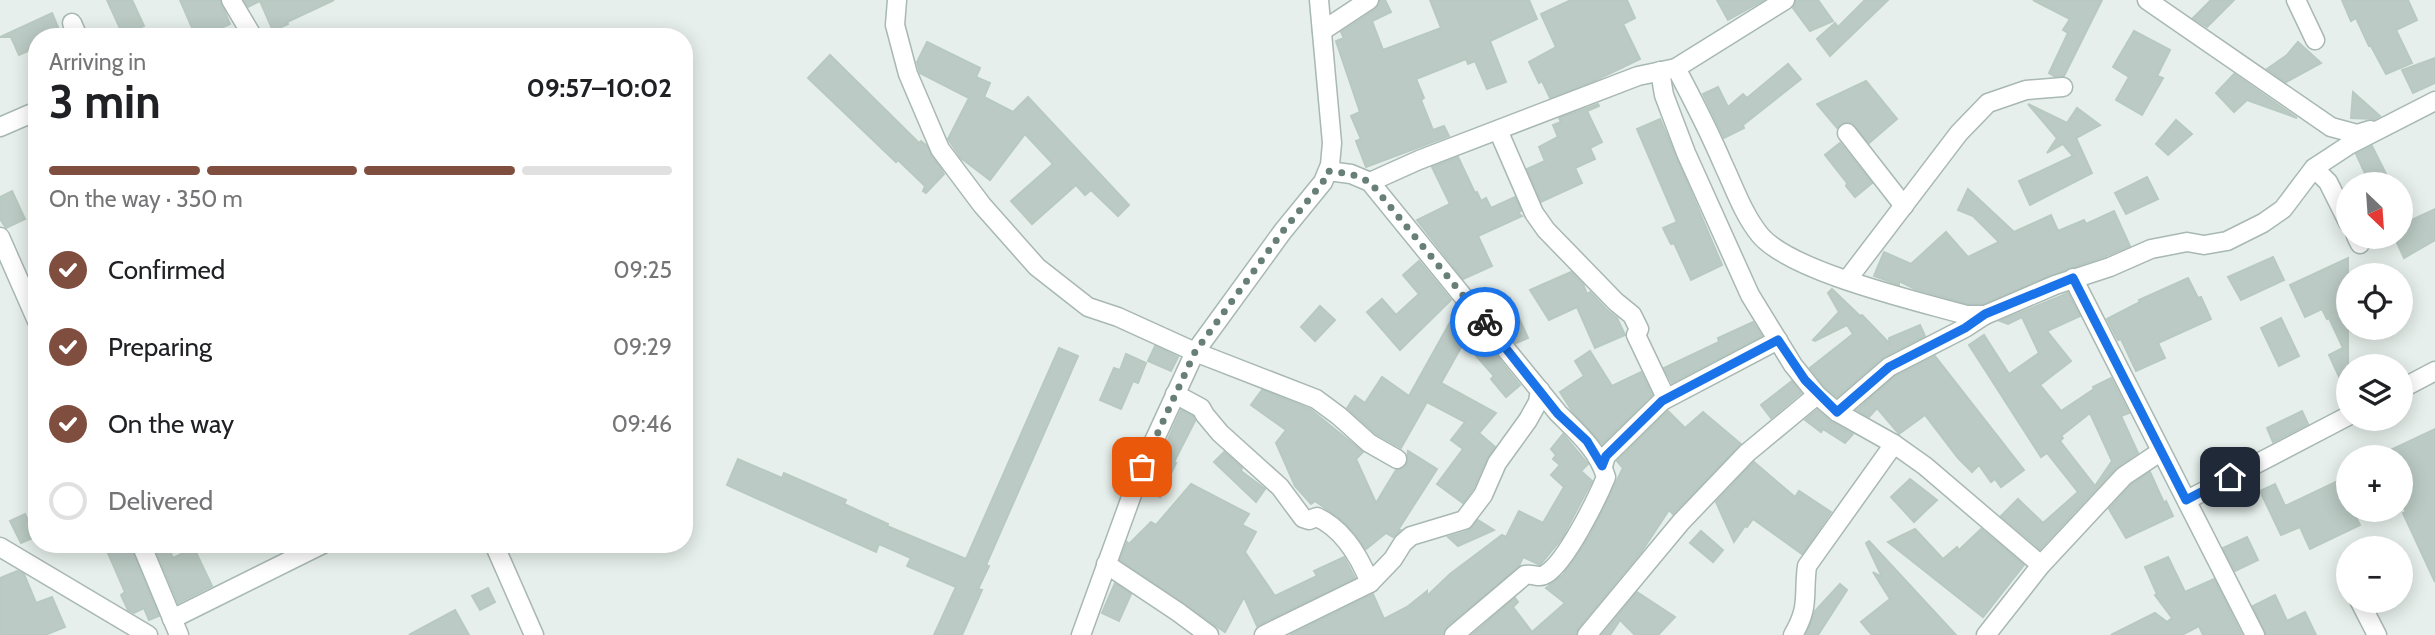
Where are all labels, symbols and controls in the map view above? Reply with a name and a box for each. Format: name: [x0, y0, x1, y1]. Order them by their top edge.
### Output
text: Arriving in: [49, 48, 146, 76]
text: 09:57–10:02: [527, 72, 672, 104]
text: 3 min: [49, 74, 161, 130]
north arrow: [2336, 172, 2413, 248]
map controls: [2336, 172, 2413, 613]
text: On the way · 350 m: [49, 185, 243, 213]
icon: check: [49, 251, 87, 289]
text: Confirmed: [108, 254, 225, 286]
text: 09:25: [614, 256, 672, 284]
button: locate: [2336, 263, 2413, 340]
courier: [1450, 287, 1520, 357]
icon: bike: [1466, 303, 1504, 341]
icon: check: [49, 328, 87, 366]
text: Preparing: [108, 331, 212, 363]
text: 09:29: [613, 333, 672, 361]
button: layers: [2336, 354, 2413, 431]
icon: check: [49, 405, 87, 443]
text: On the way: [108, 408, 234, 440]
text: 09:46: [612, 410, 672, 438]
pin: [1112, 437, 1172, 497]
button: +: [2336, 445, 2413, 522]
pin: [2200, 447, 2260, 507]
icon: bag: [1123, 448, 1161, 486]
icon: home: [2211, 458, 2249, 496]
text: Delivered: [108, 485, 213, 517]
button: −: [2336, 536, 2413, 613]

